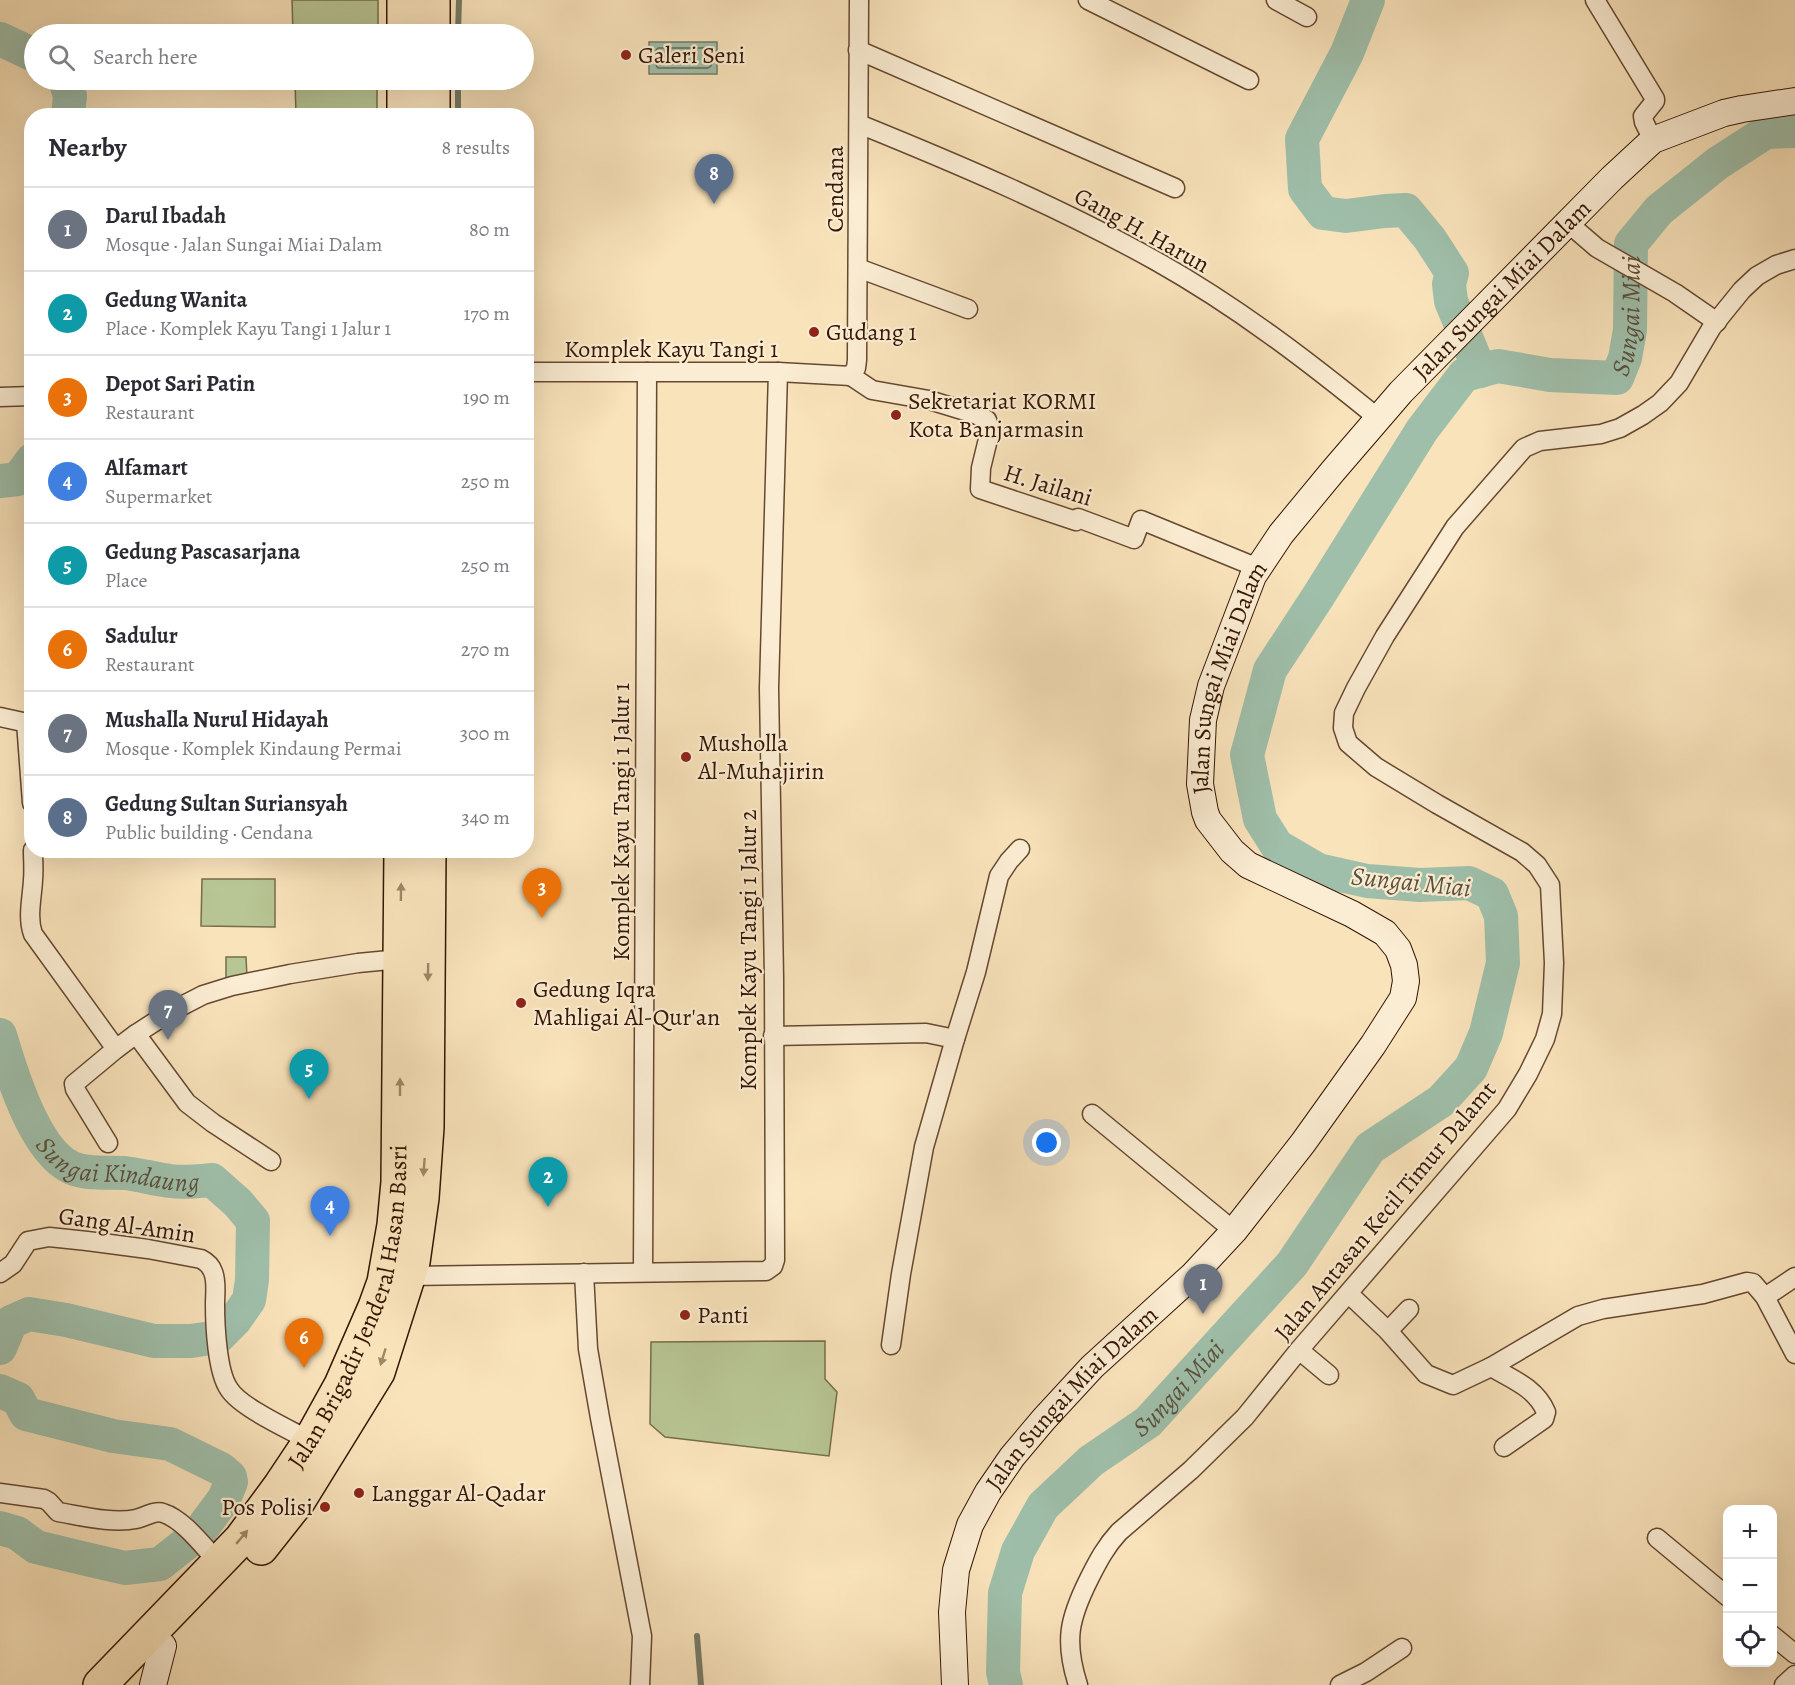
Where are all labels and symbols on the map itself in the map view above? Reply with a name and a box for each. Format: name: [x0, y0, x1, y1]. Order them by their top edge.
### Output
place label: Galeri Seni: [638, 39, 745, 71]
marker: Galeri Seni: [619, 48, 633, 62]
street label: Cendana: [819, 145, 851, 232]
pin: 8: [694, 154, 734, 204]
street label: Gang H. Harun: [1069, 180, 1215, 280]
street label: Jalan Sungai Miai Dalam: [1406, 193, 1598, 387]
water label: Sungai Miai: [1602, 255, 1648, 381]
place label: Gudang 1: [826, 316, 917, 348]
marker: Gudang 1: [807, 325, 821, 339]
street label: Komplek Kayu Tangi 1: [564, 333, 778, 365]
place label: Sekretariat KORMI Kota Banjarmasin: [908, 385, 1096, 445]
marker: Sekretariat KORMI Kota Banjarmasin: [889, 408, 903, 422]
street label: H. Jailani: [1000, 456, 1096, 514]
street label: Jalan Sungai Miai Dalam: [1184, 555, 1274, 797]
street label: Komplek Kayu Tangi 1 Jalur 1: [605, 683, 637, 961]
place label: Musholla Al-Muhajirin: [697, 727, 825, 787]
marker: Musholla Al-Muhajirin: [679, 750, 693, 764]
street label: Komplek Kayu Tangi 1 Jalur 2: [732, 809, 764, 1091]
water label: Sungai Miai: [1349, 858, 1473, 906]
pin: 3: [522, 868, 562, 918]
one-way arrow: [396, 883, 406, 902]
one-way arrow: [423, 962, 433, 981]
place label: Gedung Iqra Mahligai Al-Qur'an: [533, 973, 720, 1033]
pin: 7: [148, 990, 188, 1040]
marker: Gedung Iqra Mahligai Al-Qur'an: [514, 996, 528, 1010]
pin: 5: [290, 1050, 328, 1099]
street label: Jalan Antasan Kecil Timur Dalamt: [1267, 1074, 1503, 1347]
one-way arrow: [395, 1078, 405, 1097]
your location: [1032, 1128, 1061, 1157]
water label: Sungai Kindaung: [28, 1129, 201, 1200]
street label: Jalan Brigadir Jenderal Hasan Basri: [280, 1144, 414, 1475]
one-way arrow: [420, 1157, 429, 1176]
pin: 2: [528, 1158, 568, 1207]
pin: 4: [310, 1186, 350, 1236]
street label: Gang Al-Amin: [57, 1200, 197, 1250]
pin: 1: [1184, 1264, 1222, 1314]
place label: Panti: [697, 1299, 749, 1331]
street label: Jalan Sungai Miai Dalam: [978, 1299, 1165, 1497]
marker: Panti: [678, 1308, 692, 1322]
pin: 6: [284, 1318, 324, 1368]
water label: Sungai Miai: [1126, 1332, 1232, 1445]
one-way arrow: [378, 1348, 387, 1366]
place label: Langgar Al-Qadar: [371, 1477, 546, 1509]
marker: Langgar Al-Qadar: [352, 1486, 366, 1500]
place label: Pos Polisi: [221, 1491, 313, 1523]
marker: Pos Polisi: [318, 1500, 332, 1514]
one-way arrow: [235, 1529, 248, 1545]

